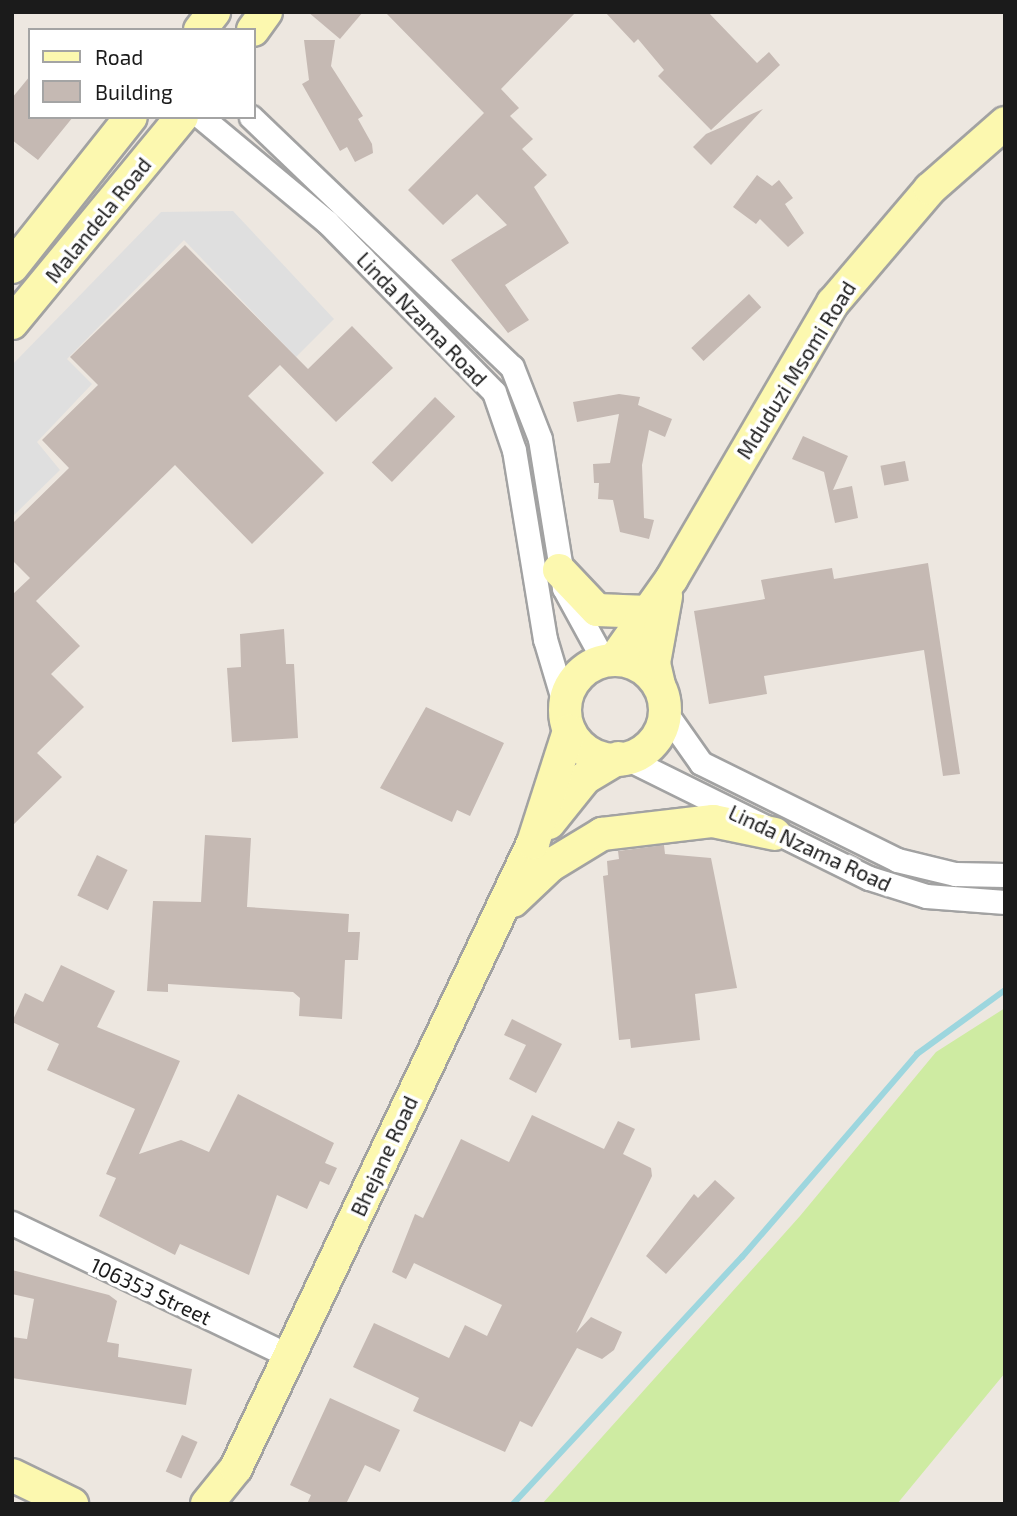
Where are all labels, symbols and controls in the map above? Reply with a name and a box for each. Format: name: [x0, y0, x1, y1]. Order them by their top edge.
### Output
legend: [28, 28, 256, 119]
text: Road: [95, 44, 143, 69]
text: Building: [95, 79, 173, 104]
street label: Malandela Road: [40, 152, 156, 288]
street label: Linda Nzama Road: [352, 247, 492, 391]
street label: Mduduzi Msomi Road: [731, 277, 861, 463]
street label: Linda Nzama Road: [725, 799, 895, 897]
street label: Bhejane Road: [345, 1092, 423, 1220]
street label: 106353 Street: [86, 1252, 216, 1330]

